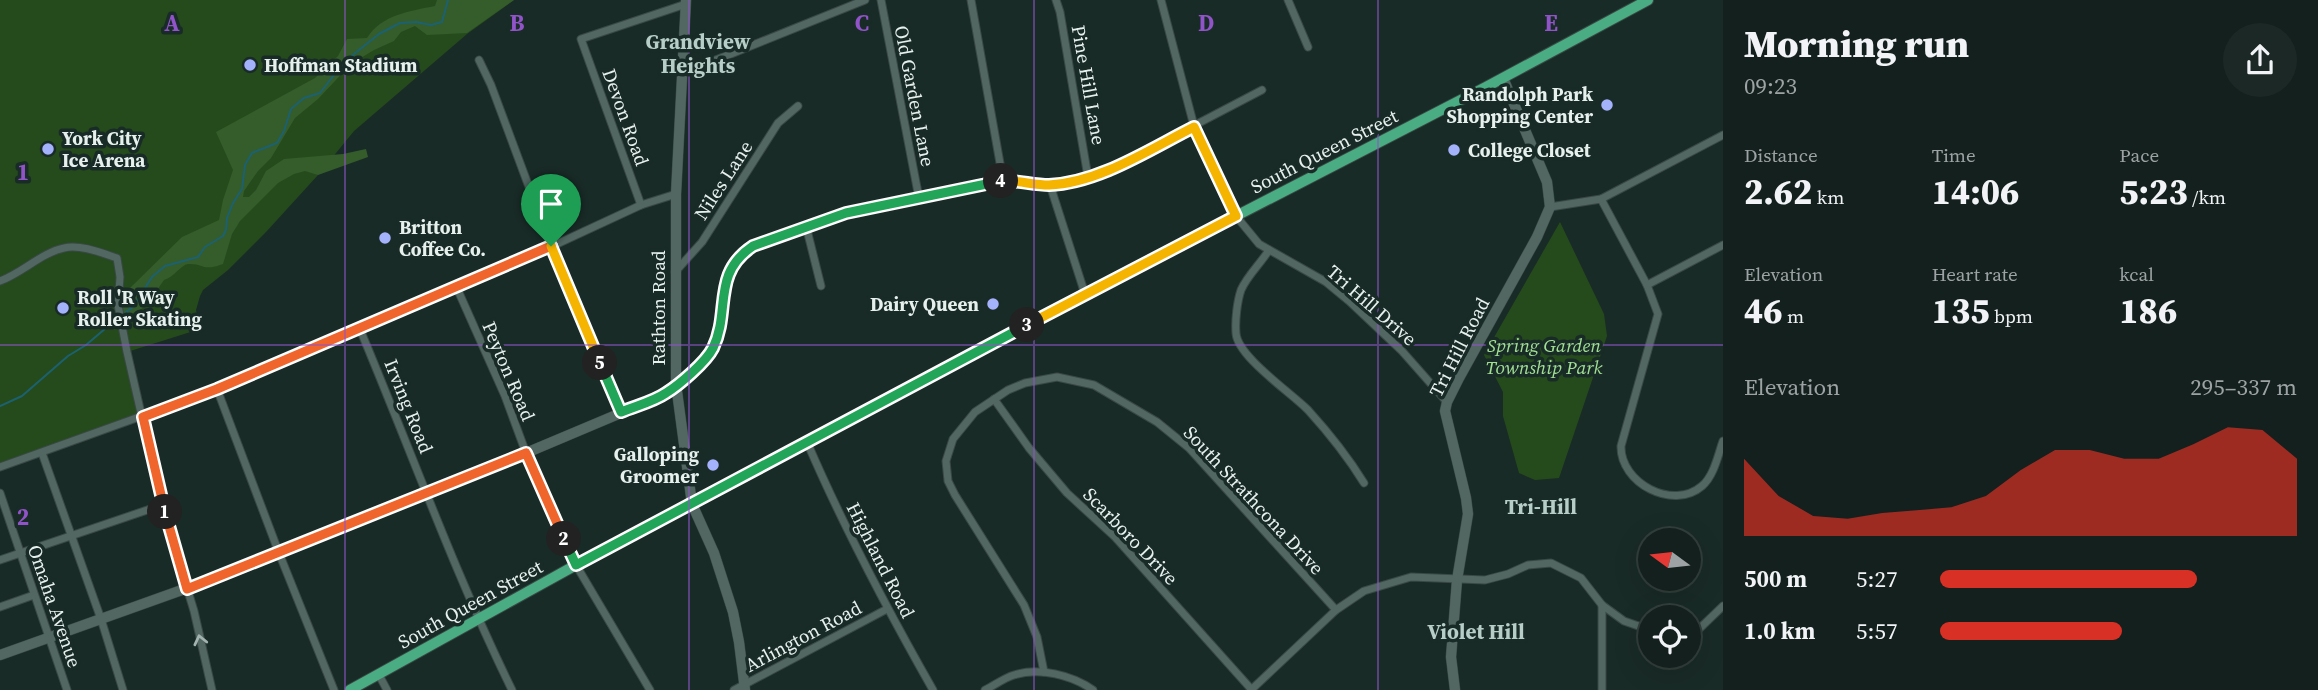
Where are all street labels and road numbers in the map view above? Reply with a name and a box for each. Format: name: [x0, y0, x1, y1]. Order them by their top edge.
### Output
street label: Old Garden Lane: [889, 23, 941, 169]
street label: Pine Hill Lane: [1066, 23, 1112, 147]
street label: Devon Road: [596, 65, 656, 169]
street label: South Queen Street: [1246, 102, 1403, 199]
street label: Niles Lane: [688, 135, 758, 225]
street label: Rathton Road: [645, 250, 671, 366]
street label: Tri Hill Drive: [1321, 259, 1423, 351]
street label: Tri Hill Road: [1423, 293, 1495, 401]
street label: Peyton Road: [476, 317, 542, 425]
street label: Irving Road: [378, 355, 440, 457]
street label: South Strathcona Drive: [1178, 420, 1330, 580]
street label: Scarboro Drive: [1078, 482, 1184, 590]
street label: Highland Road: [841, 498, 921, 622]
street label: Omaha Avenue: [22, 541, 88, 671]
street label: South Queen Street: [393, 553, 548, 655]
street label: Arlington Road: [740, 594, 866, 678]

